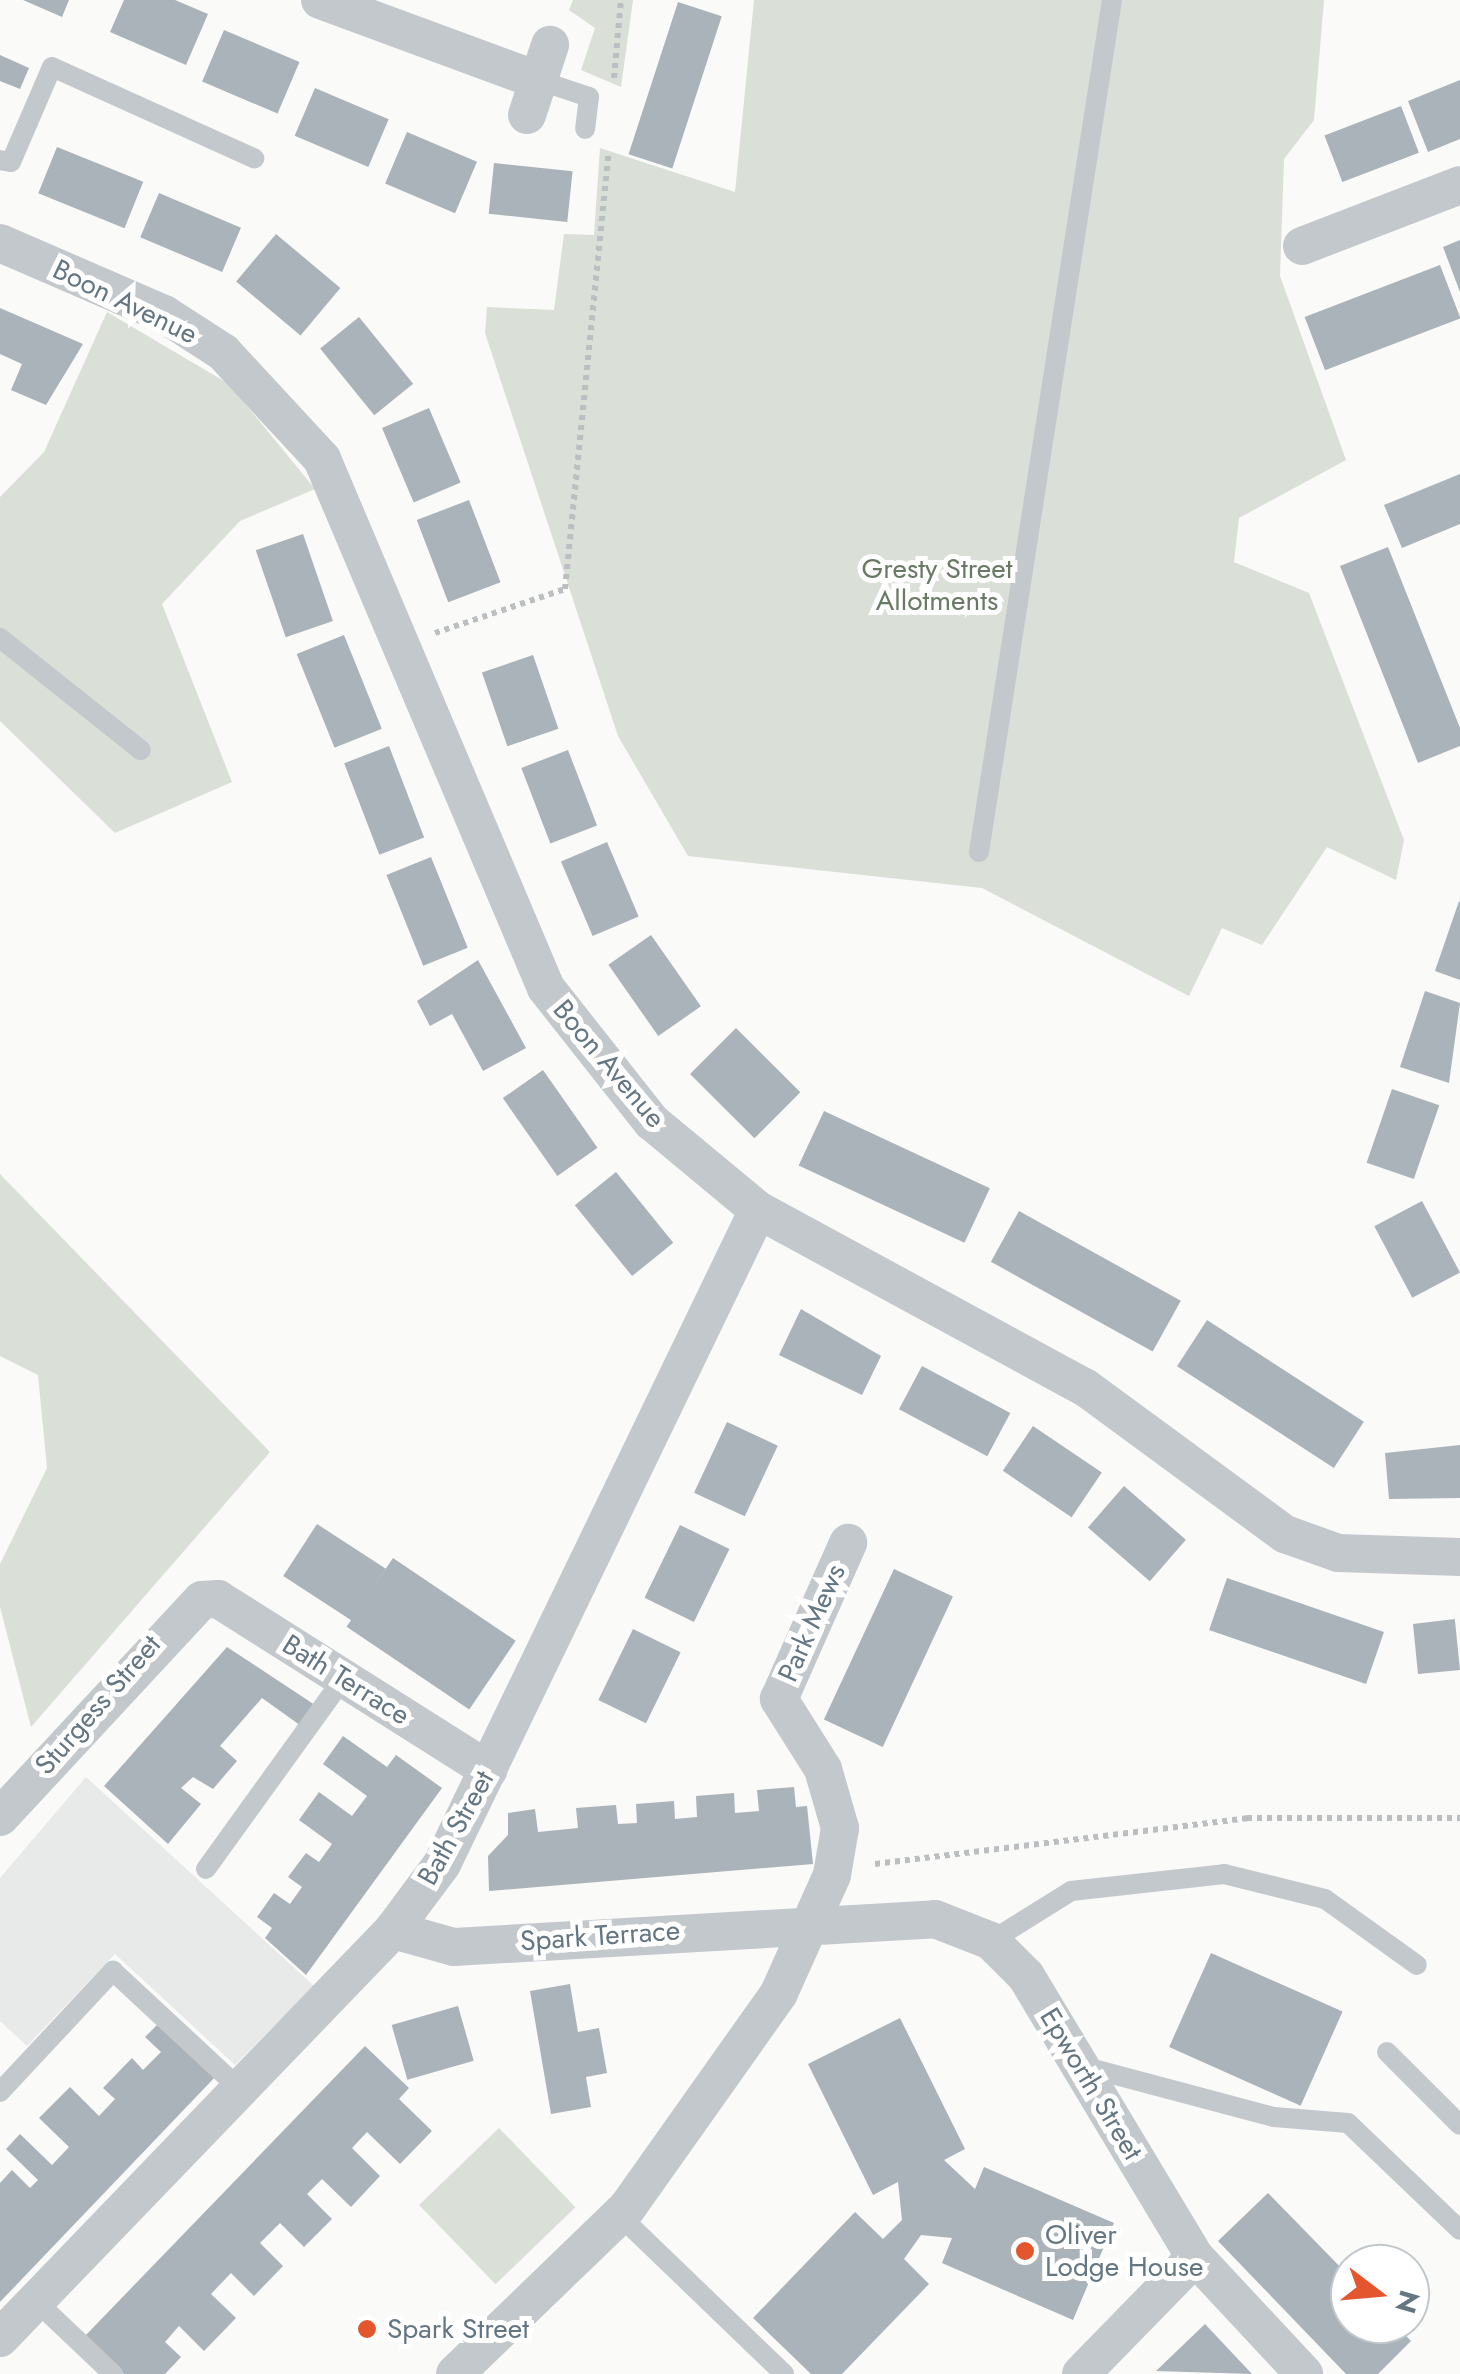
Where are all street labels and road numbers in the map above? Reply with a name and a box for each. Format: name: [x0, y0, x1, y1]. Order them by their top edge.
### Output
street label: Boon Avenue: [47, 253, 203, 351]
street label: Boon Avenue: [546, 993, 672, 1135]
street label: Park Mews: [771, 1559, 853, 1687]
street label: Sturgess Street: [28, 1628, 168, 1782]
street label: Bath Terrace: [276, 1628, 416, 1732]
street label: Bath Street: [411, 1765, 501, 1891]
street label: Spark Terrace: [519, 1914, 681, 1958]
street label: Epworth Street: [1033, 2002, 1149, 2166]

